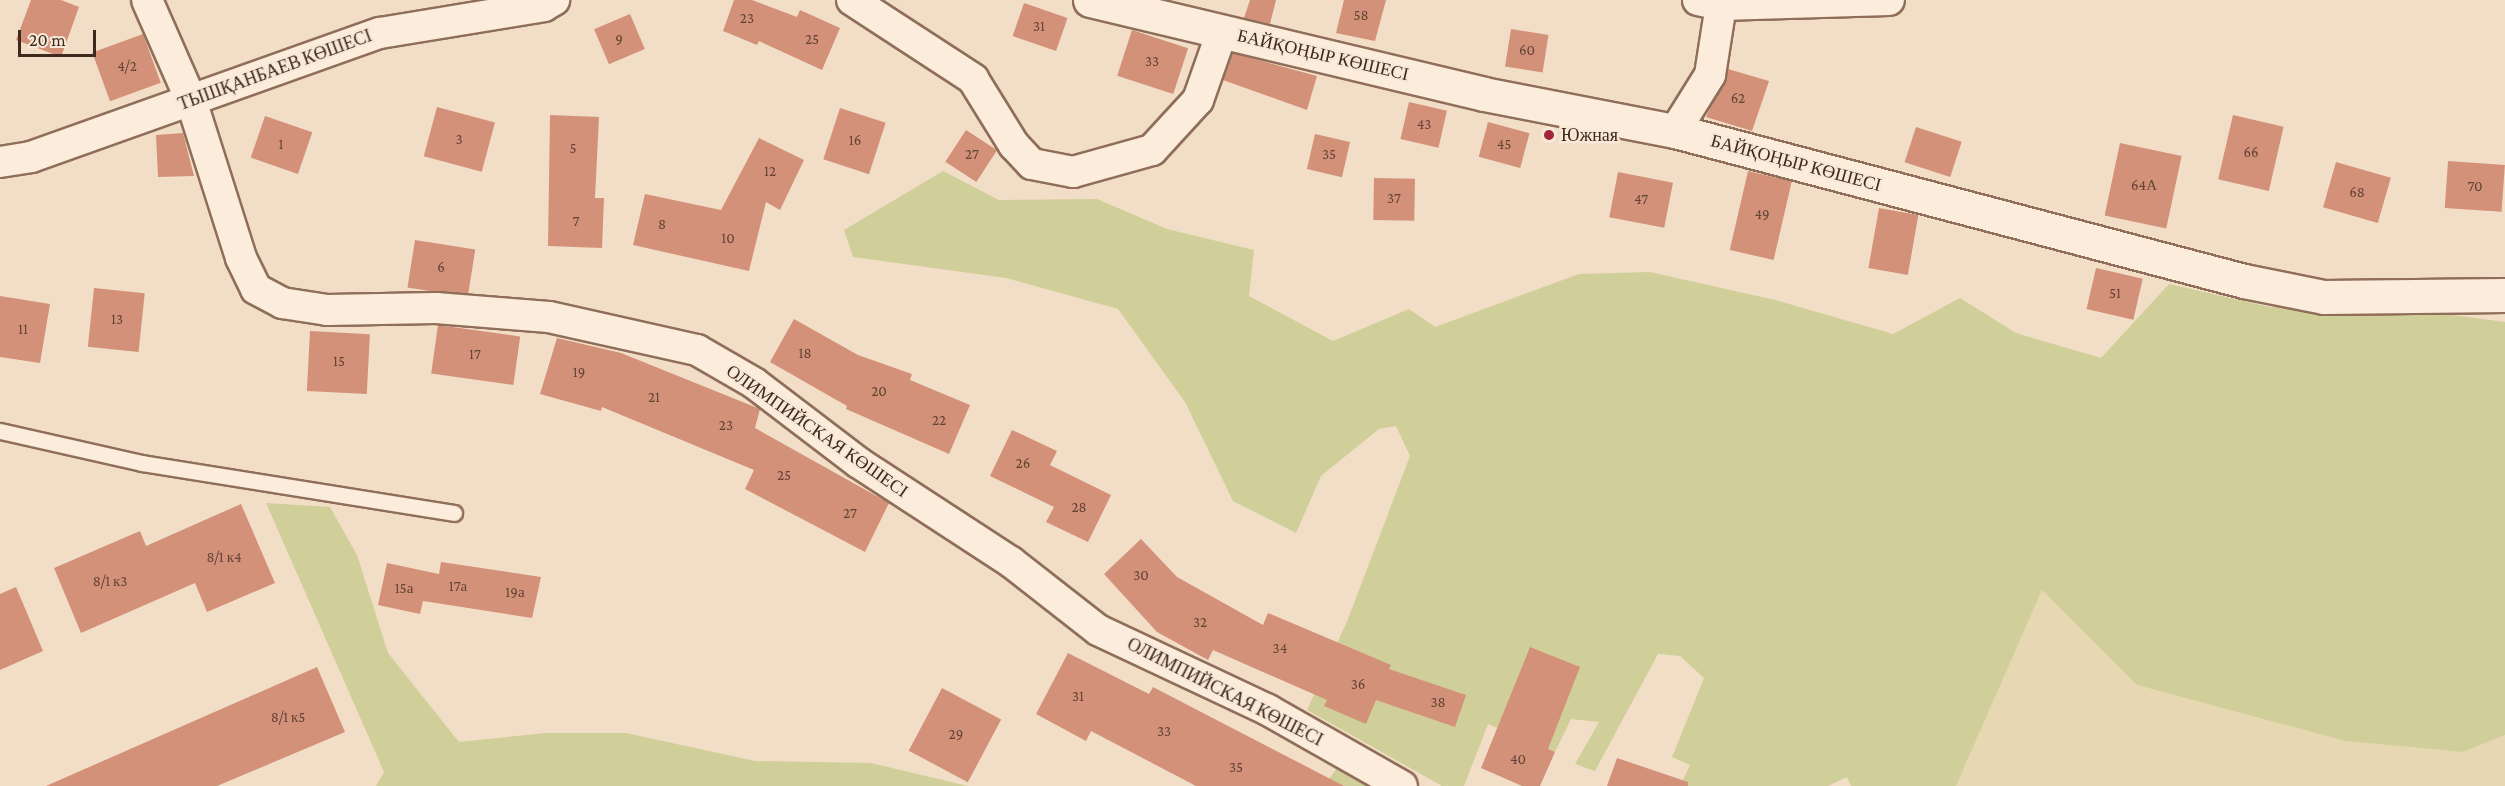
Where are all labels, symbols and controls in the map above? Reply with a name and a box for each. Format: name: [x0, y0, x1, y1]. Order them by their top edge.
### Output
house number: 58: [1353, 7, 1369, 25]
house number: 23: [740, 10, 754, 28]
scale bar: [21, 18, 99, 56]
house number: 31: [1033, 18, 1045, 36]
street label: ТЫШҚАНБАЕВ КӨШЕСІ: [175, 25, 375, 115]
street label: БАЙҚОҢЫР КӨШЕСІ: [1235, 25, 1411, 85]
text: 20 m: [29, 30, 66, 50]
house number: 9: [615, 31, 623, 49]
house number: 25: [805, 31, 819, 49]
house number: 60: [1519, 42, 1535, 60]
house number: 33: [1145, 53, 1159, 71]
house number: 4/2: [117, 58, 137, 76]
house number: 62: [1731, 90, 1745, 108]
house number: 43: [1417, 116, 1431, 134]
place label: Южная: [1561, 124, 1618, 146]
marker: Южная: [1542, 128, 1556, 142]
street label: БАЙҚОҢЫР КӨШЕСІ: [1709, 130, 1883, 196]
house number: 3: [455, 131, 463, 149]
house number: 16: [849, 132, 861, 150]
house number: 1: [279, 136, 283, 154]
house number: 45: [1497, 136, 1511, 154]
house number: 5: [569, 140, 577, 158]
house number: 66: [2243, 144, 2259, 162]
house number: 27: [965, 146, 979, 164]
house number: 35: [1322, 146, 1336, 164]
house number: 12: [764, 163, 776, 181]
house number: 64А: [2131, 177, 2157, 195]
house number: 70: [2467, 178, 2483, 196]
house number: 68: [2349, 184, 2365, 202]
house number: 37: [1387, 190, 1401, 208]
house number: 47: [1634, 191, 1648, 209]
house number: 49: [1754, 206, 1770, 224]
house number: 7: [573, 213, 579, 231]
house number: 8: [658, 216, 666, 234]
house number: 10: [721, 230, 735, 248]
house number: 6: [437, 259, 445, 277]
house number: 51: [2109, 285, 2121, 303]
house number: 13: [111, 311, 123, 329]
house number: 11: [18, 321, 28, 339]
house number: 18: [798, 345, 812, 363]
house number: 17: [469, 346, 481, 364]
house number: 15: [333, 353, 345, 371]
street label: ОЛИМПИЙСКАЯ КӨШЕСІ: [722, 360, 912, 502]
house number: 19: [573, 364, 585, 382]
house number: 20: [871, 383, 887, 401]
house number: 21: [648, 389, 660, 407]
house number: 22: [932, 412, 946, 430]
house number: 23: [719, 417, 733, 435]
house number: 26: [1016, 455, 1030, 473]
house number: 25: [777, 467, 791, 485]
house number: 28: [1071, 499, 1087, 517]
house number: 27: [843, 505, 857, 523]
house number: 8/1 к4: [206, 549, 242, 567]
house number: 30: [1133, 567, 1149, 585]
house number: 8/1 к3: [93, 573, 127, 591]
house number: 17а: [449, 578, 467, 596]
house number: 15а: [395, 580, 413, 598]
house number: 19а: [505, 584, 525, 602]
house number: 32: [1193, 614, 1207, 632]
street label: ОЛИМПИЙСКАЯ КӨШЕСІ: [1123, 633, 1327, 751]
house number: 34: [1273, 640, 1287, 658]
house number: 36: [1351, 676, 1365, 694]
house number: 31: [1072, 688, 1084, 706]
house number: 38: [1430, 694, 1446, 712]
house number: 8/1 к5: [271, 709, 305, 727]
house number: 33: [1157, 723, 1171, 741]
house number: 29: [949, 726, 963, 744]
house number: 40: [1510, 751, 1526, 769]
house number: 35: [1229, 759, 1243, 777]

